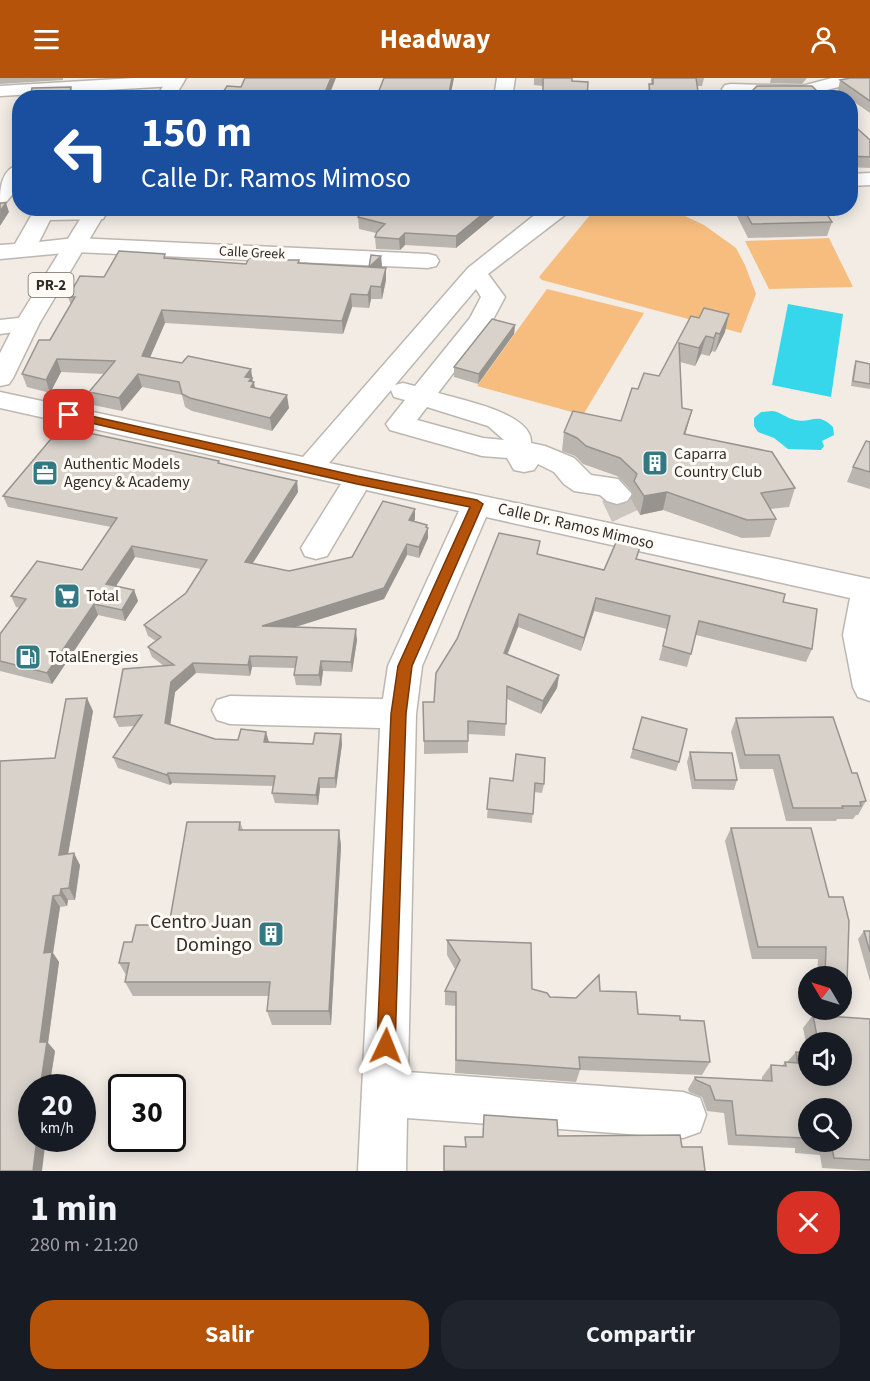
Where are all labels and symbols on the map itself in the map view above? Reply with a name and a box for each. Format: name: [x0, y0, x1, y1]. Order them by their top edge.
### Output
street label: Calle Greek: [218, 241, 286, 265]
road number: PR-2: [28, 273, 74, 297]
pin: [43, 389, 94, 440]
place label: Caparra Country Club: [674, 443, 762, 483]
building icon: Caparra Country Club: [640, 448, 670, 478]
place label: Authentic Models Agency & Academy: [64, 453, 190, 493]
office icon: Authentic Models Agency & Academy: [30, 458, 60, 488]
street label: Calle Dr. Ramos Mimoso: [496, 497, 656, 555]
supermarket icon: Total: [52, 581, 82, 611]
place label: Total: [86, 585, 119, 607]
fuel station icon: TotalEnergies: [13, 642, 43, 672]
place label: TotalEnergies: [48, 646, 139, 668]
place label: Centro Juan Domingo: [150, 908, 252, 959]
building icon: Centro Juan Domingo: [256, 919, 286, 949]
north arrow: [798, 966, 852, 1020]
position arrow: [354, 1014, 418, 1078]
speed limit sign: 30: [108, 1074, 186, 1152]

